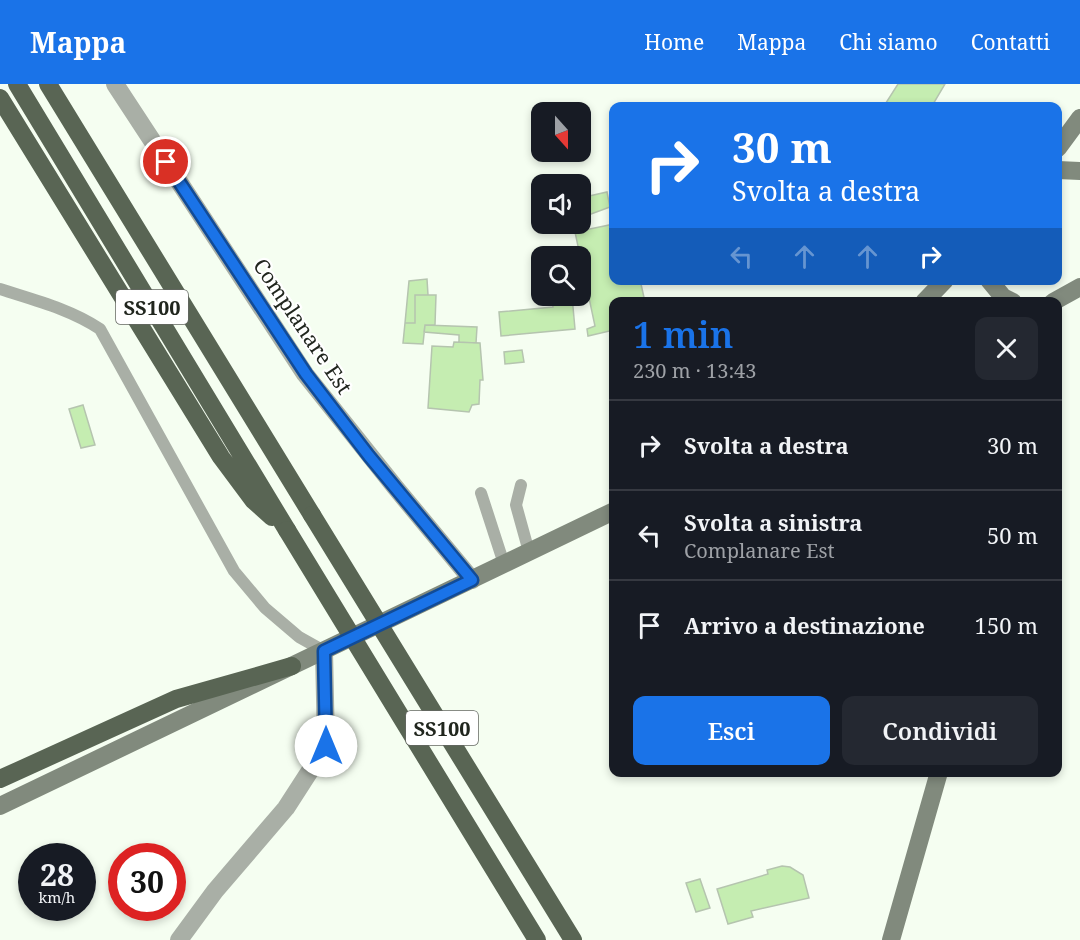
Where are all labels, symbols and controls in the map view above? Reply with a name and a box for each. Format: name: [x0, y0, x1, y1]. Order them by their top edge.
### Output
text: Mappa: [30, 23, 126, 61]
text: Home: [644, 28, 704, 56]
text: Mappa: [737, 28, 806, 56]
text: Chi siamo: [839, 28, 938, 56]
text: Contatti: [971, 28, 1050, 56]
north arrow: [531, 102, 591, 162]
map controls: [531, 102, 591, 306]
text: 30 m: [732, 118, 832, 175]
icon: right: [633, 126, 711, 204]
pin: [140, 136, 191, 187]
icon: arrive: [149, 145, 182, 178]
text: Svolta a destra: [732, 172, 920, 209]
button: sound: [531, 174, 591, 234]
icon: left: [725, 240, 758, 273]
icon: ahead: [788, 240, 821, 273]
icon: ahead: [851, 240, 884, 273]
icon: right: [914, 240, 947, 273]
button: search: [531, 246, 591, 306]
street label: Complanare Est: [247, 253, 359, 399]
road number: SS100: [116, 290, 188, 324]
text: 1 min: [633, 310, 734, 359]
button: close: [975, 317, 1038, 380]
text: 230 m · 13:43: [633, 357, 756, 384]
icon: right: [633, 429, 666, 462]
text: Svolta a destra: [684, 430, 849, 460]
text: 30 m: [987, 430, 1038, 460]
text: Svolta a sinistra: [684, 507, 863, 537]
icon: left: [633, 519, 666, 552]
text: 50 m: [987, 520, 1038, 550]
text: Complanare Est: [684, 537, 834, 564]
icon: arrive: [633, 609, 666, 642]
text: Arrivo a destinazione: [684, 610, 925, 640]
text: 150 m: [975, 610, 1038, 640]
button: Esci: [633, 696, 830, 765]
button: Condividi: [842, 696, 1038, 765]
road number: SS100: [406, 711, 478, 745]
position arrow: [294, 714, 358, 778]
speed limit sign: 30: [108, 843, 186, 921]
text: 28: [40, 854, 74, 895]
text: km/h: [39, 887, 75, 907]

